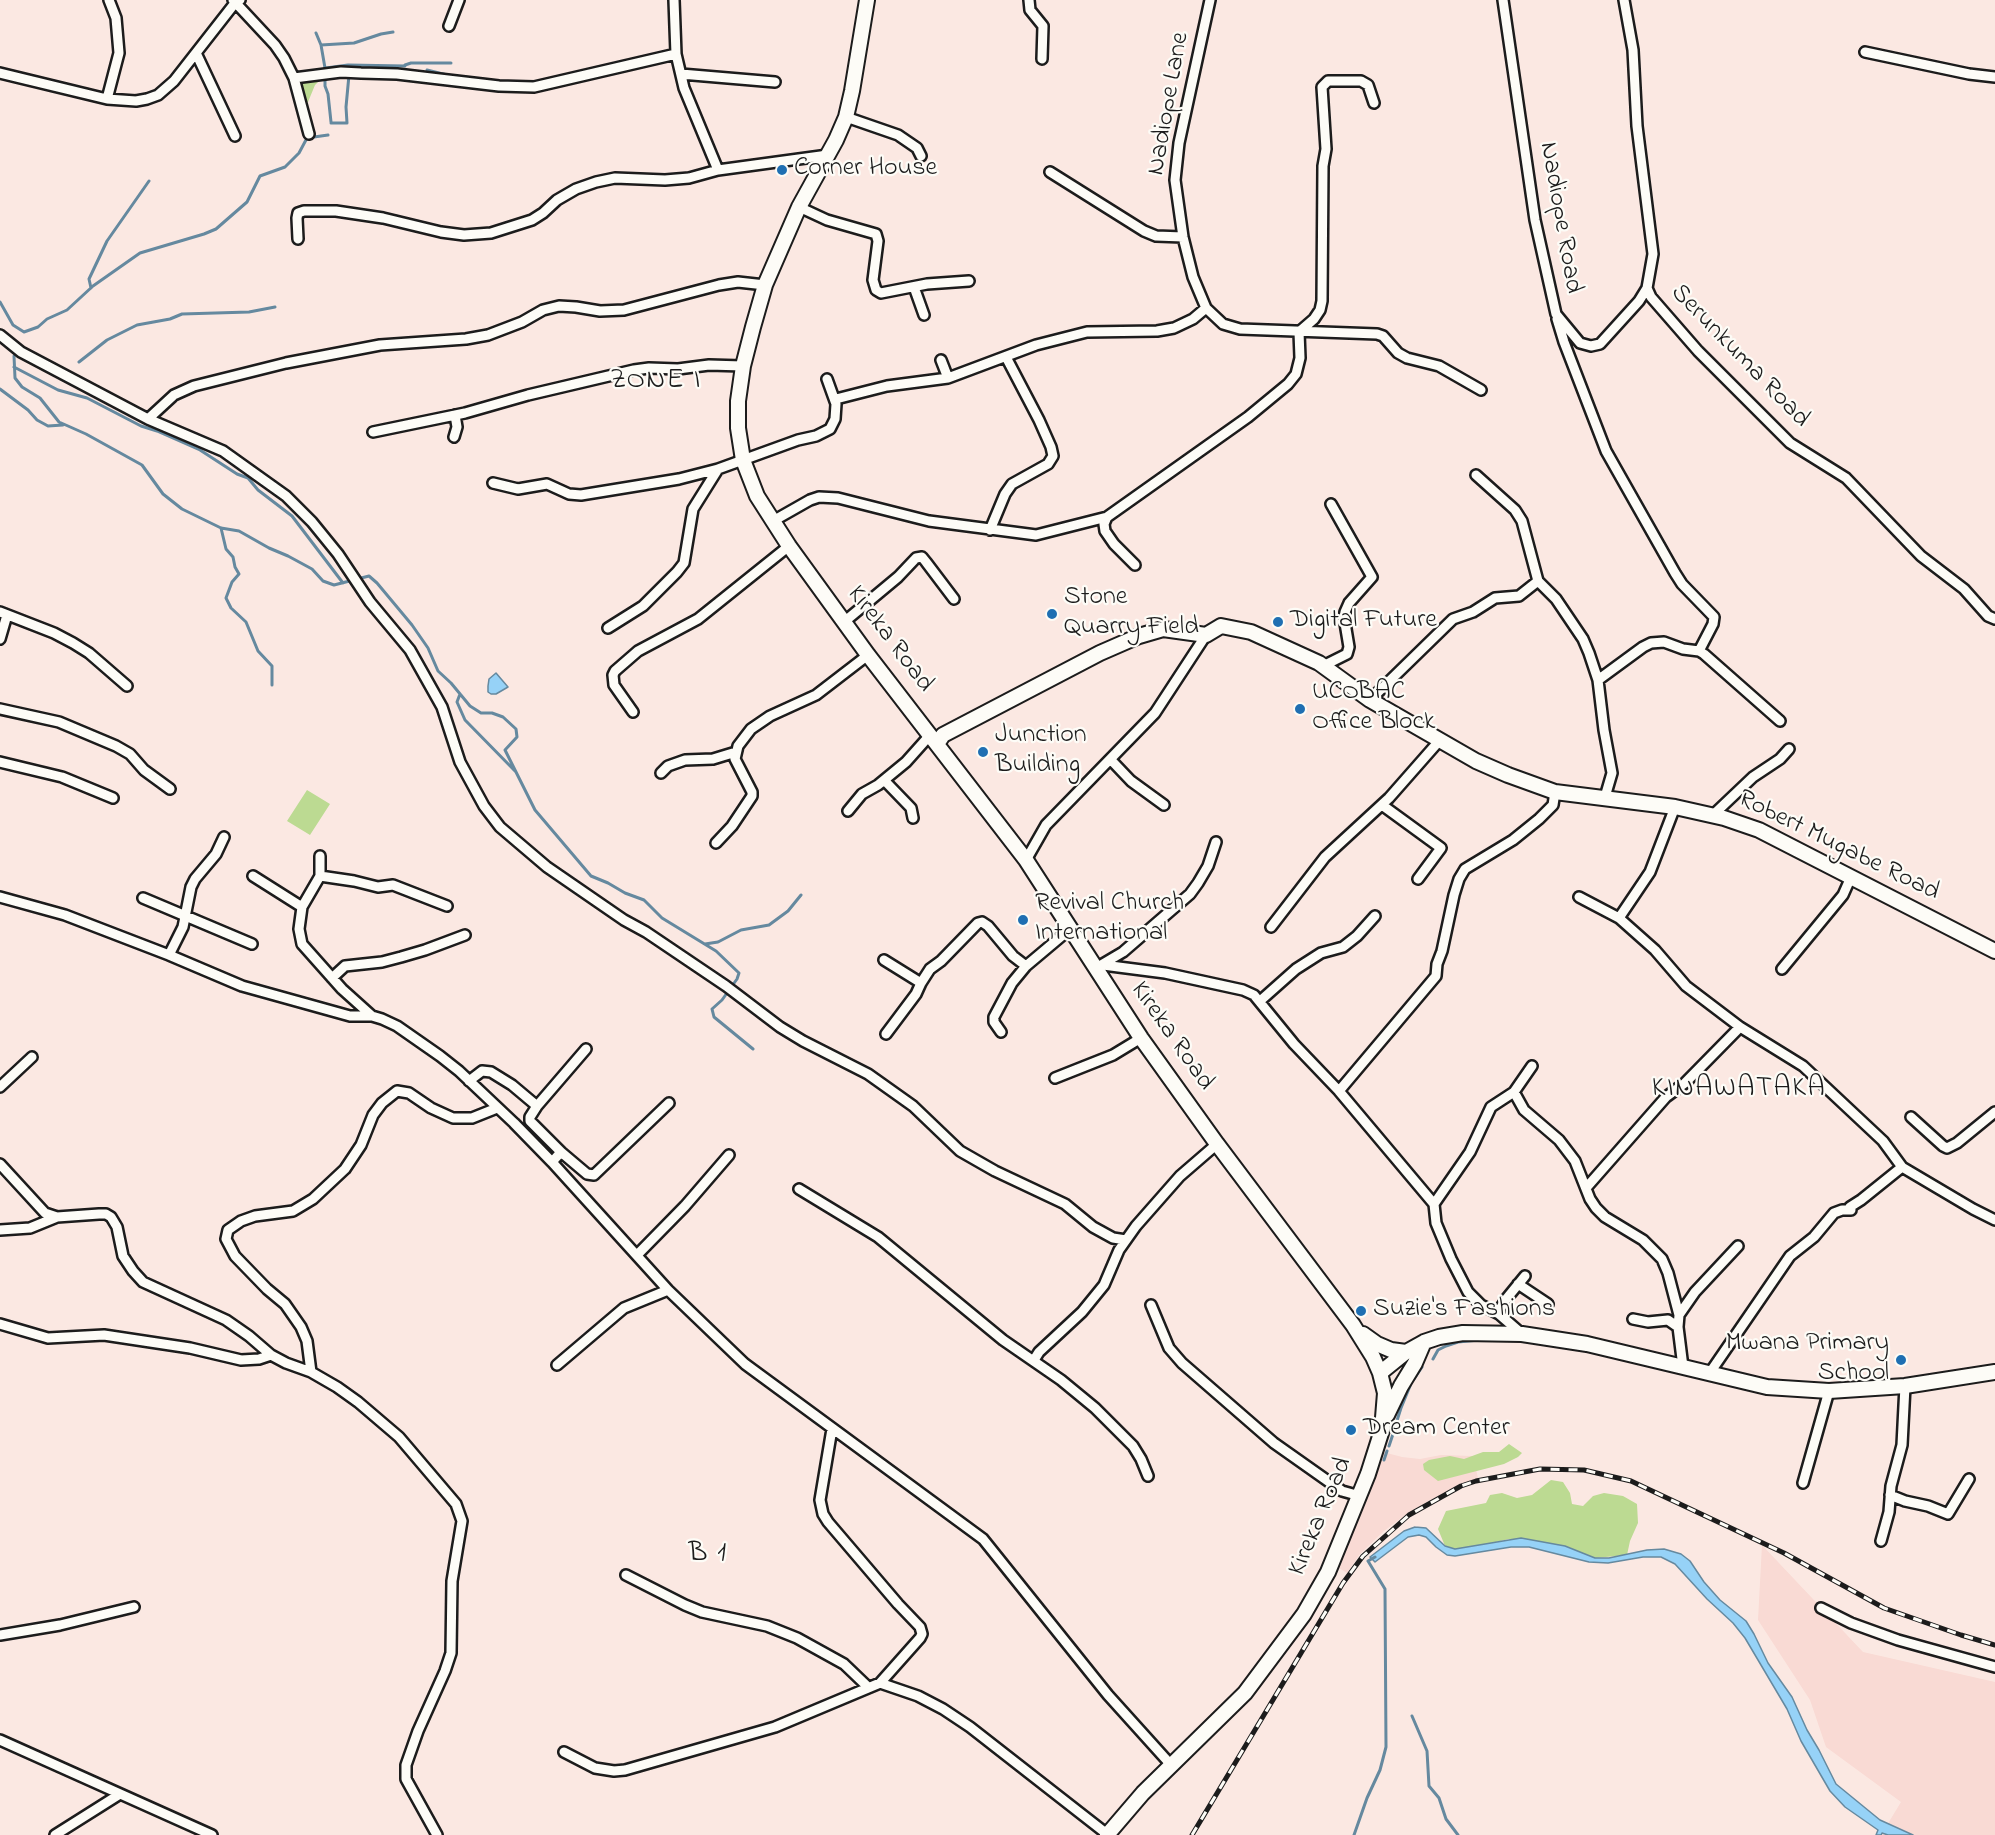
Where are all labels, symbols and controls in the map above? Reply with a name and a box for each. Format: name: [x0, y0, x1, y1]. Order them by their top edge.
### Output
street label: Nadiope Lane: [1142, 30, 1198, 178]
street label: Nadiope Road: [1530, 140, 1588, 296]
place label: Corner House: [794, 154, 937, 186]
marker: Corner House: [775, 163, 789, 177]
street label: Serunkuma Road: [1663, 279, 1815, 435]
district label: ZONE I: [610, 365, 702, 399]
street label: Kireka Road: [839, 581, 939, 699]
place label: Stone Quarry Field: [1064, 583, 1199, 644]
place label: Digital Future: [1290, 606, 1437, 638]
marker: Stone Quarry Field: [1045, 607, 1059, 621]
marker: Digital Future: [1271, 615, 1285, 629]
place label: UCOBAC Office Block: [1312, 678, 1435, 740]
marker: UCOBAC Office Block: [1293, 702, 1307, 716]
place label: Junction Building: [995, 721, 1087, 782]
marker: Junction Building: [976, 745, 990, 759]
street label: Robert Mugabe Road: [1732, 785, 1944, 909]
place label: Revival Church International: [1035, 889, 1184, 951]
marker: Revival Church International: [1016, 913, 1030, 927]
street label: Kireka Road: [1122, 977, 1220, 1097]
district label: KINAWATAKA: [1652, 1073, 1826, 1107]
place label: Suzie's Fashions: [1373, 1295, 1555, 1327]
marker: Suzie's Fashions: [1354, 1304, 1368, 1318]
place label: Mwana Primary School: [1726, 1329, 1889, 1390]
marker: Mwana Primary School: [1894, 1353, 1908, 1367]
place label: Dream Center: [1363, 1414, 1510, 1446]
marker: Dream Center: [1344, 1423, 1358, 1437]
street label: Kireka Road: [1283, 1453, 1361, 1581]
district label: B 1: [688, 1538, 728, 1572]

